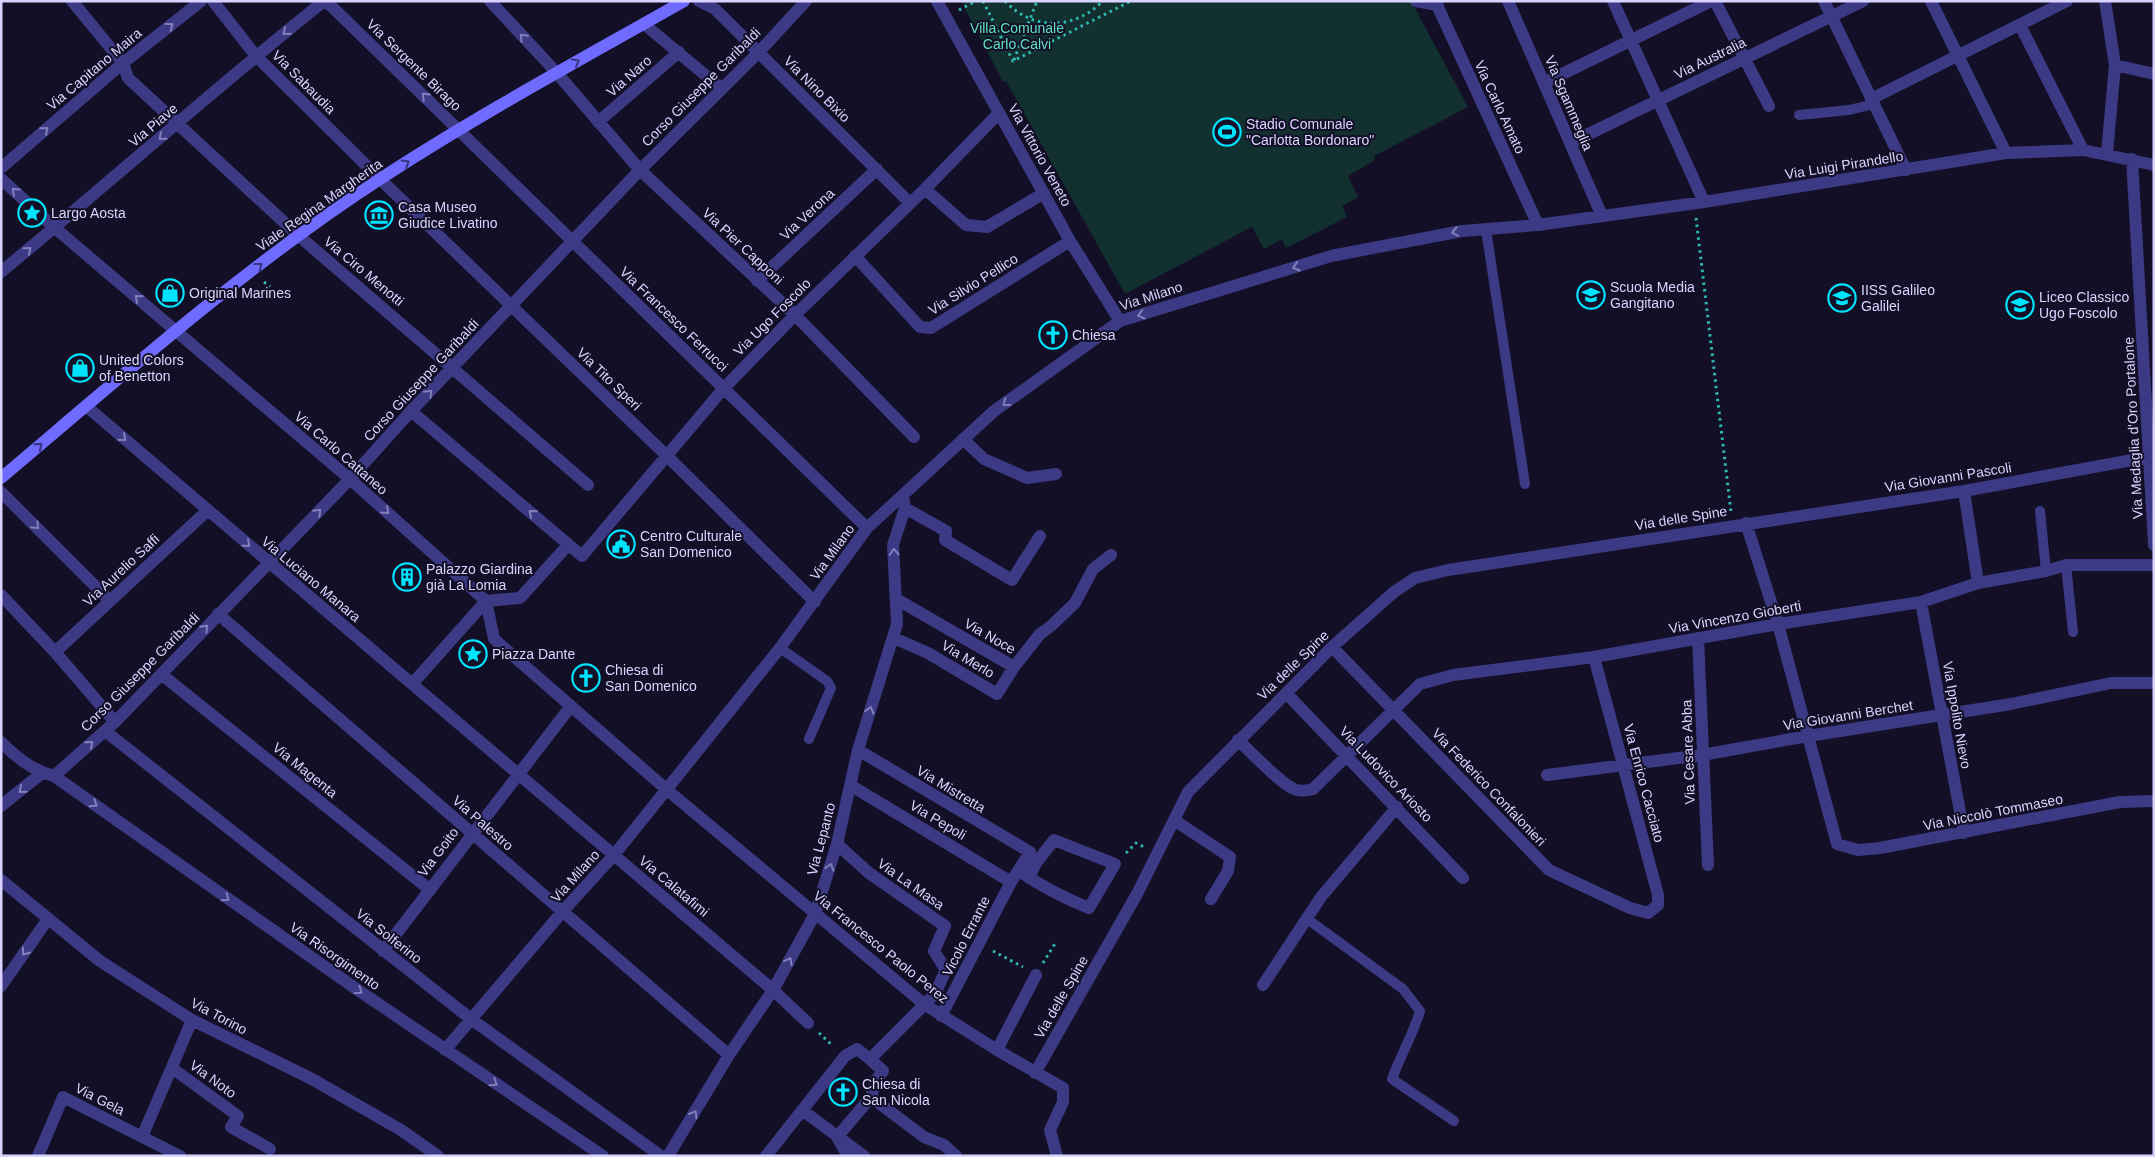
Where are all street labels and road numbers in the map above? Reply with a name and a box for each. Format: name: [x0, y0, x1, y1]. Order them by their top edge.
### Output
street label: Via Sergente Birago: [363, 16, 465, 114]
street label: Corso Giuseppe Garibaldi: [638, 24, 764, 150]
street label: Via Capitano Maira: [43, 25, 145, 113]
street label: Via Australia: [1672, 34, 1749, 82]
street label: Via Sabaudia: [269, 47, 339, 117]
street label: Via Naro: [603, 52, 655, 100]
street label: Via Nino Bixio: [781, 53, 854, 126]
street label: Via Sgammeglia: [1542, 53, 1596, 153]
street label: Via Carlo Amato: [1471, 58, 1529, 156]
street label: Via Piave: [125, 100, 181, 150]
street label: Via Vittorio Veneto: [1005, 101, 1075, 209]
street label: Via Luigi Pirandello: [1784, 148, 1905, 182]
street label: Viale Regina Margherita: [253, 155, 385, 255]
street label: Via Verona: [777, 185, 838, 243]
street label: Via Pier Capponi: [699, 204, 787, 288]
street label: Via Ciro Menotti: [321, 233, 407, 309]
street label: Via Silvio Pellico: [925, 250, 1021, 318]
street label: Via Francesco Ferrucci: [617, 263, 731, 375]
street label: Via Ugo Foscolo: [730, 275, 814, 359]
street label: Via Milano: [1118, 278, 1185, 314]
street label: Corso Giuseppe Garibaldi: [360, 316, 482, 444]
street label: Via Medaglia d'Oro Portalone: [2120, 336, 2146, 519]
street label: Via Tito Speri: [574, 344, 644, 414]
street label: Via Carlo Cattaneo: [291, 408, 391, 498]
street label: Via Giovanni Pascoli: [1883, 459, 2013, 495]
street label: Via delle Spine: [1634, 503, 1728, 533]
street label: Via Milano: [806, 521, 858, 583]
street label: Via Aurelio Saffi: [80, 531, 162, 609]
street label: Via Luciano Manara: [258, 533, 364, 625]
street label: Via Vincenzo Gioberti: [1668, 597, 1802, 637]
street label: Corso Giuseppe Garibaldi: [77, 609, 203, 735]
street label: Via Noce: [962, 615, 1019, 657]
street label: Via delle Spine: [1254, 627, 1332, 703]
street label: Via Merlo: [939, 637, 998, 681]
street label: Via Ippolito Nievo: [1940, 660, 1974, 770]
street label: Via Giovanni Berchet: [1782, 697, 1914, 733]
street label: Via Cesare Abba: [1678, 699, 1698, 805]
street label: Via Enrico Cacciato: [1620, 722, 1668, 844]
street label: Via Ludovico Ariosto: [1336, 723, 1436, 825]
street label: Via Federico Confalonieri: [1429, 725, 1549, 849]
street label: Via Magenta: [270, 739, 341, 801]
street label: Via Mistretta: [914, 762, 989, 816]
street label: Via Niccolò Tommaseo: [1922, 791, 2064, 833]
street label: Via Palestro: [449, 792, 517, 854]
street label: Via Pepoli: [907, 797, 969, 843]
street label: Via Lepanto: [804, 801, 838, 877]
street label: Via Goito: [414, 824, 462, 880]
street label: Via Milano: [547, 846, 603, 906]
street label: Via Calatafimi: [636, 852, 712, 920]
street label: Via La Masa: [875, 855, 948, 913]
street label: Via Francesco Paolo Perez: [810, 887, 952, 1007]
street label: Vicolo Errante: [939, 893, 993, 979]
street label: Via Solferino: [353, 905, 425, 967]
street label: Via Risorgimento: [287, 919, 383, 993]
street label: Via delle Spine: [1031, 952, 1091, 1041]
street label: Via Torino: [188, 994, 250, 1038]
street label: Via Noto: [187, 1057, 239, 1101]
street label: Via Gela: [73, 1080, 128, 1118]

